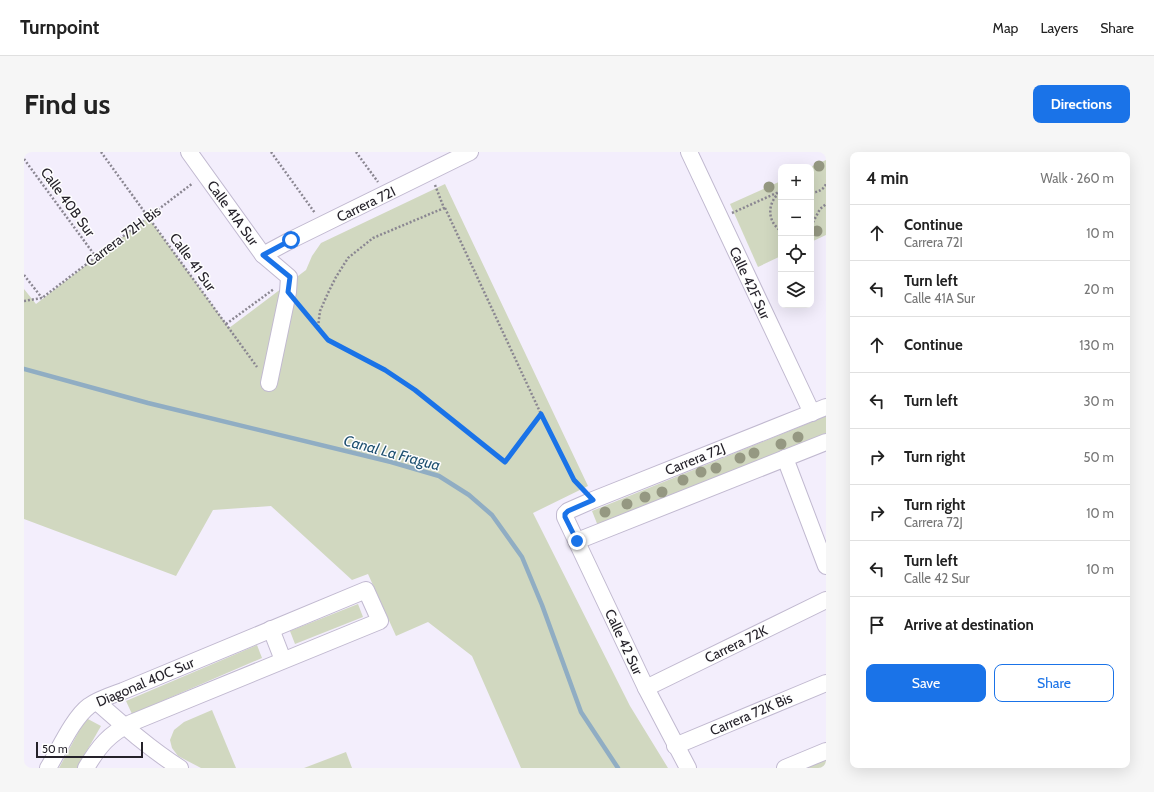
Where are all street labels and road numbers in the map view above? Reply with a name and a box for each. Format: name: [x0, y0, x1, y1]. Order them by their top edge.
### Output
street label: Calle 40B Sur: [37, 164, 100, 241]
street label: Calle 41A Sur: [203, 177, 263, 250]
street label: Carrera 72I: [334, 182, 398, 226]
street label: Carrera 72H Bis: [82, 202, 164, 270]
street label: Calle 41 Sur: [166, 229, 221, 295]
street label: Calle 42F Sur: [725, 244, 775, 323]
street label: Carrera 72J: [662, 439, 728, 479]
street label: Calle 42 Sur: [601, 606, 647, 678]
street label: Carrera 72K: [702, 621, 770, 667]
street label: Diagonal 40C Sur: [93, 653, 197, 711]
street label: Carrera 72K Bis: [707, 688, 795, 739]

